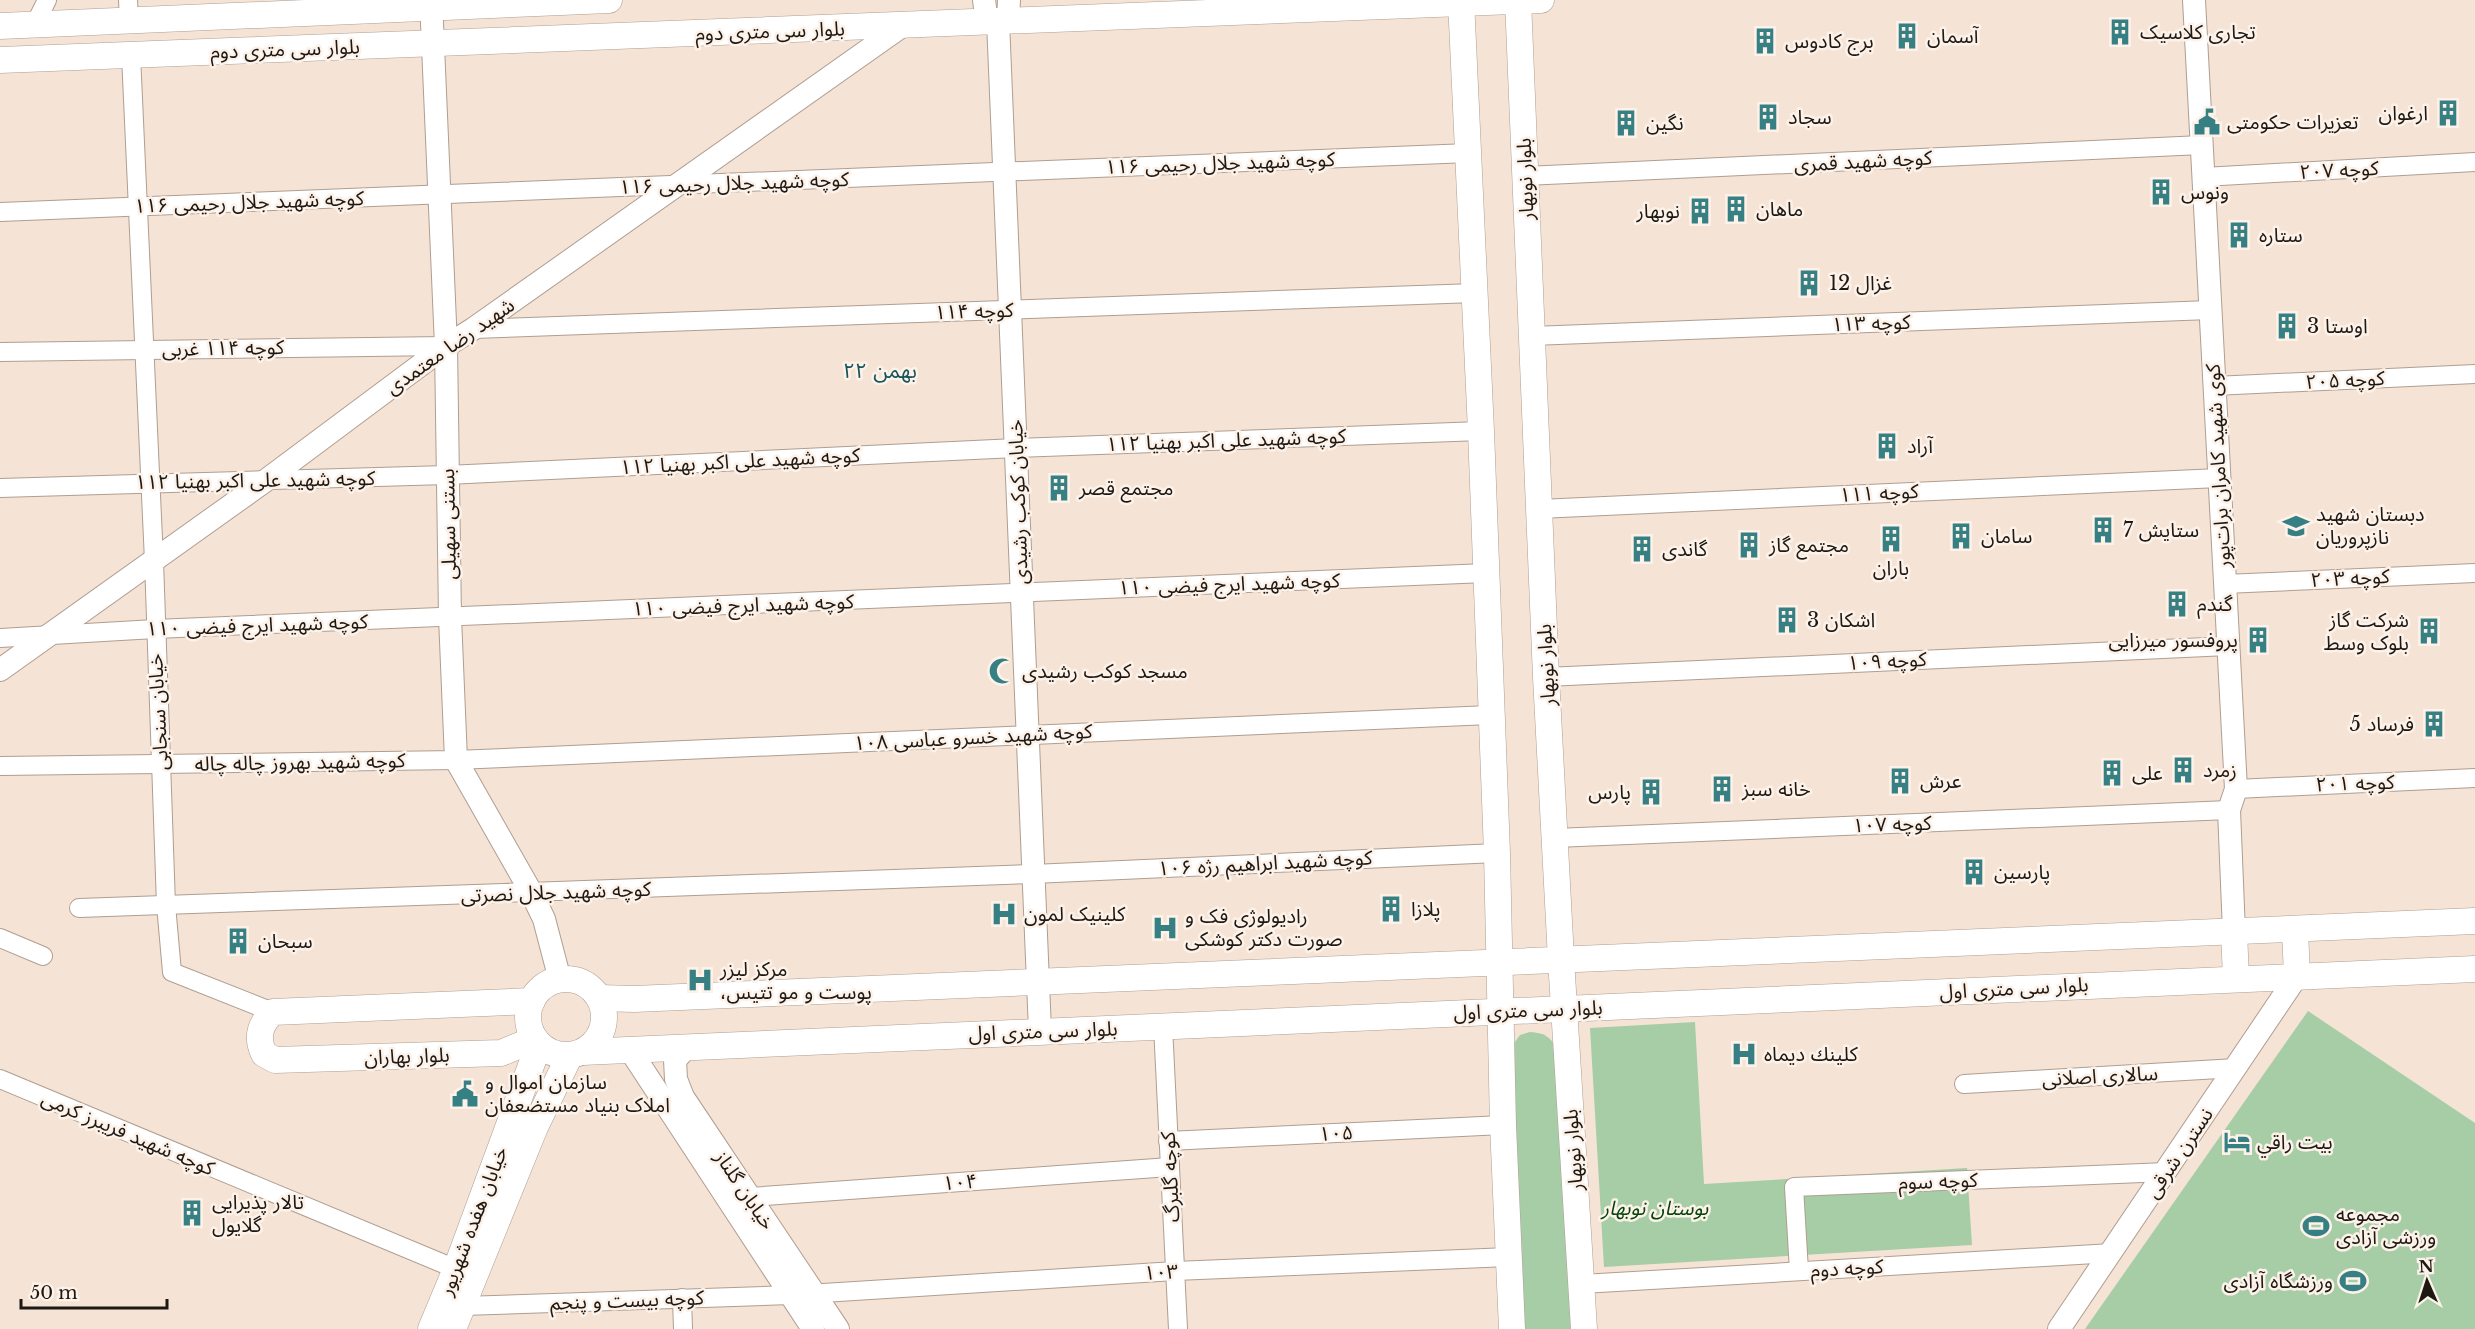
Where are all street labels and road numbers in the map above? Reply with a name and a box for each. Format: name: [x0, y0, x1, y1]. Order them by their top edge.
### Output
street label: بلوار سی متری دوم: [695, 16, 845, 49]
street label: بلوار سی متری دوم: [210, 34, 360, 67]
street label: بلوار نوبهار: [1512, 138, 1538, 221]
street label: کوچه شهید قمری: [1793, 145, 1933, 178]
street label: کوچه شهید جلال رحیمی ۱۱۶: [1105, 147, 1336, 180]
street label: کوچه ۲۰۷: [2299, 156, 2380, 185]
street label: کوچه شهید جلال رحیمی ۱۱۶: [619, 167, 850, 200]
street label: کوچه شهید جلال رحیمی ۱۱۶: [134, 186, 365, 219]
street label: شهید رضا معتمدی: [381, 293, 519, 399]
street label: کوچه ۱۱۴: [934, 298, 1015, 325]
street label: کوچه ۱۱۳: [1831, 310, 1912, 337]
street label: کوچه ۱۱۴ غربی: [162, 335, 285, 362]
street label: کوی شهید کامران برات‌پور: [2201, 362, 2237, 570]
street label: کوچه ۲۰۵: [2305, 366, 2386, 395]
street label: خیابان کوکب رشیدی: [1003, 419, 1033, 585]
street label: کوچه شهید علی اکبر بهنیا ۱۱۲: [1105, 424, 1347, 457]
street label: کوچه شهید علی اکبر بهنیا ۱۱۲: [619, 443, 861, 480]
street label: کوچه شهید علی اکبر بهنیا ۱۱۲: [135, 466, 376, 495]
street label: بستنی سهیلی: [435, 468, 461, 580]
street label: کوچه ۱۱۱: [1839, 479, 1920, 508]
street label: کوچه ۲۰۳: [2310, 564, 2391, 593]
street label: کوچه شهید ایرج فیضی ۱۱۰: [1118, 568, 1341, 603]
street label: کوچه شهید ایرج فیضی ۱۱۰: [632, 589, 855, 624]
street label: کوچه شهید ایرج فیضی ۱۱۰: [146, 609, 369, 644]
street label: بلوار نوبهار: [1532, 623, 1560, 708]
street label: کوچه ۱۰۹: [1847, 647, 1928, 676]
street label: خیابان سنجابی: [143, 653, 173, 771]
street label: کوچه شهید خسرو عباسی ۱۰۸: [853, 719, 1094, 756]
street label: کوچه شهید بهروز چاله چاله: [194, 748, 406, 777]
street label: کوچه ۲۰۱: [2315, 770, 2396, 797]
street label: کوچه ۱۰۷: [1852, 811, 1933, 838]
street label: کوچه شهید ابراهیم رژه ۱۰۶: [1157, 845, 1374, 884]
street label: کوچه شهید جلال نصرتی: [460, 877, 652, 908]
street label: بلوار سی متری اول: [1939, 972, 2089, 1004]
street label: بلوار سی متری اول: [1453, 995, 1603, 1025]
street label: بلوار سی متری اول: [968, 1016, 1118, 1046]
street label: بلوار بهاران: [364, 1043, 450, 1069]
street label: سالاری اصلانی: [2041, 1061, 2159, 1091]
street label: کوچه شهید فریبرز کرمی: [38, 1086, 219, 1182]
street label: نسترن شرقی: [2140, 1103, 2218, 1203]
street label: بلوار نوبهار: [1558, 1108, 1588, 1193]
street label: ۱۰۵: [1318, 1120, 1354, 1146]
street label: کوچه گلبرگ: [1156, 1130, 1185, 1223]
street label: خیابان هفده شهریور: [433, 1143, 512, 1300]
street label: خیابان گلناز: [709, 1145, 780, 1234]
street label: کوچه سوم: [1898, 1168, 1979, 1197]
street label: ۱۰۴: [942, 1169, 978, 1195]
street label: کوچه دوم: [1810, 1254, 1885, 1285]
street label: ۱۰۳: [1143, 1259, 1179, 1285]
street label: کوچه بیست و پنجم: [550, 1285, 705, 1318]

